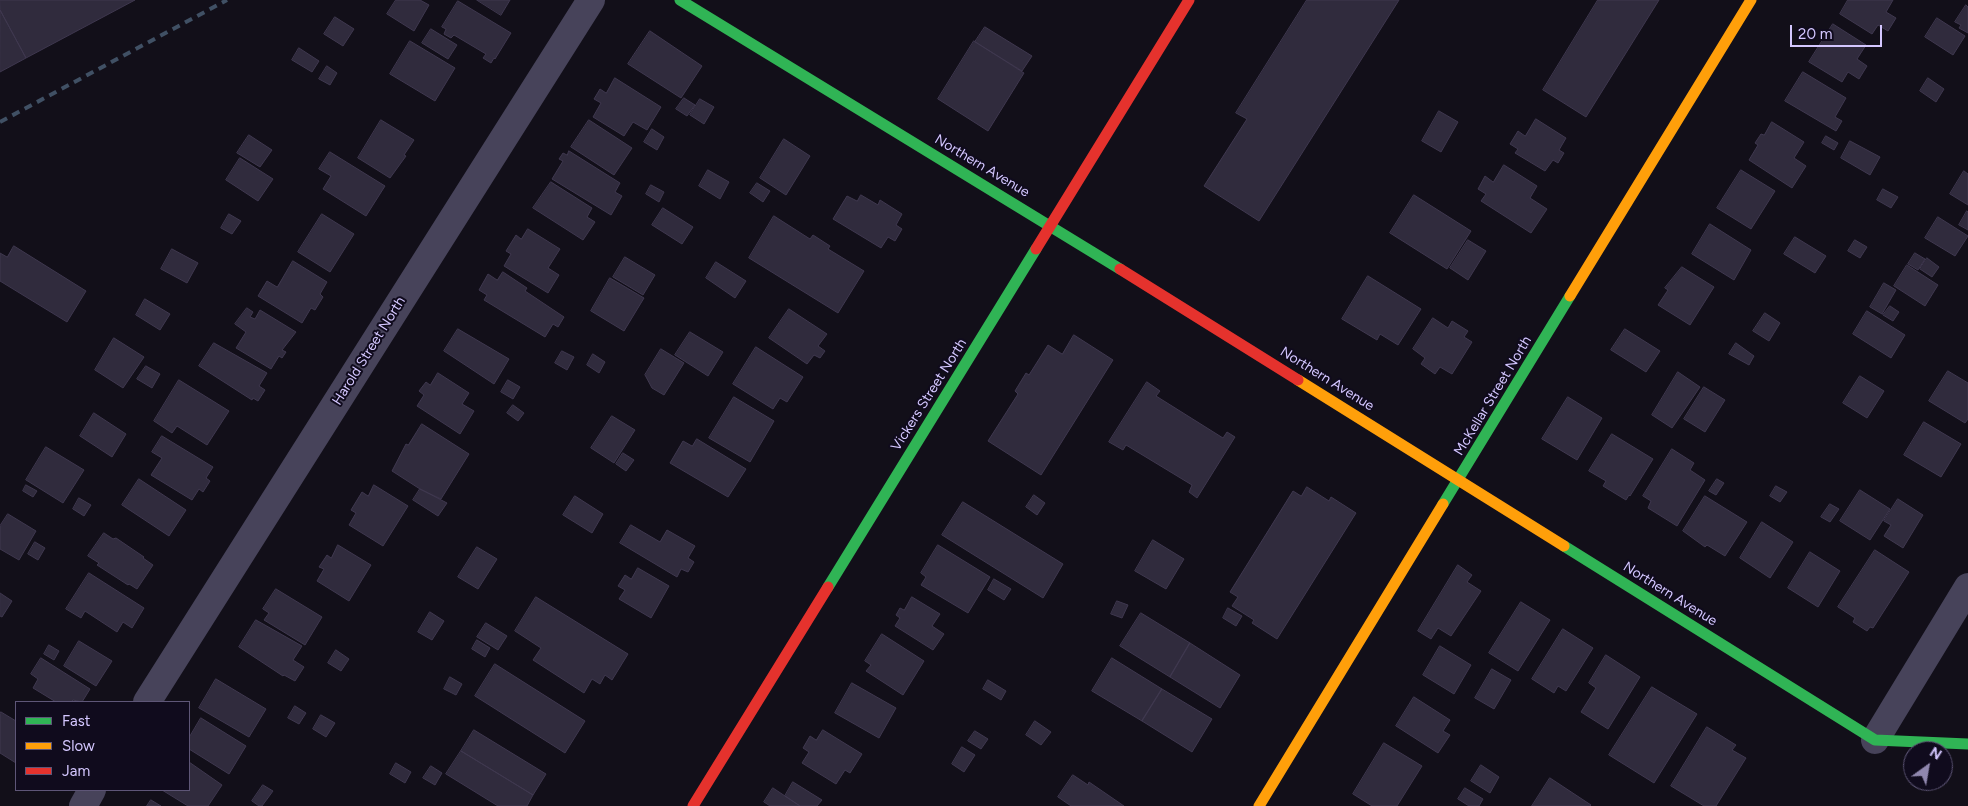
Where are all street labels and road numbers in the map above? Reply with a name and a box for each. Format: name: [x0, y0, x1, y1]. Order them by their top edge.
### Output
street label: Northern Avenue: [931, 131, 1033, 201]
street label: Harold Street North: [329, 294, 409, 408]
street label: McKellar Street North: [1451, 333, 1535, 459]
street label: Vickers Street North: [888, 336, 970, 454]
street label: Northern Avenue: [1277, 343, 1377, 415]
street label: Northern Avenue: [1620, 558, 1720, 630]

